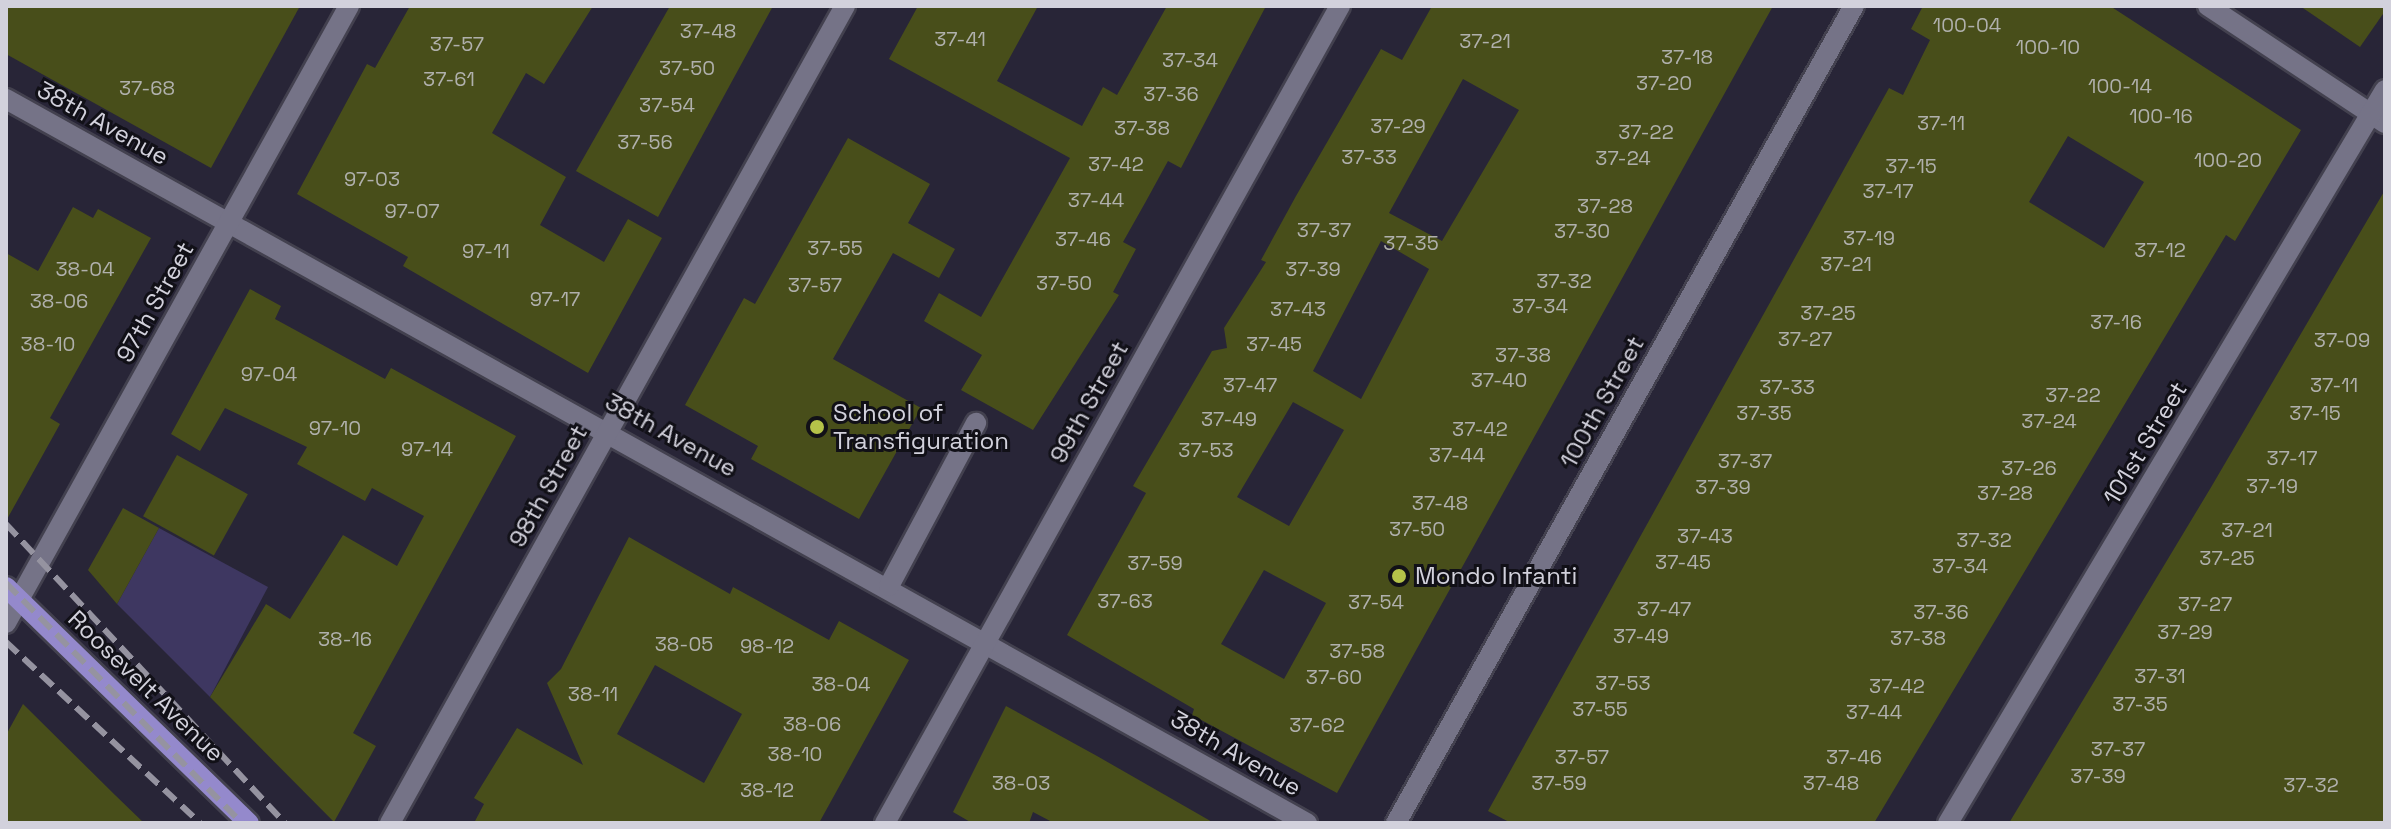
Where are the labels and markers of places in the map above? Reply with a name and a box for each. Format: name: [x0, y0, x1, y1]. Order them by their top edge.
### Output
place label: School of Transfiguration: [833, 399, 1009, 455]
marker: School of Transfiguration: [808, 418, 826, 436]
place label: Mondo Infanti: [1415, 562, 1577, 590]
marker: Mondo Infanti: [1390, 567, 1408, 585]

